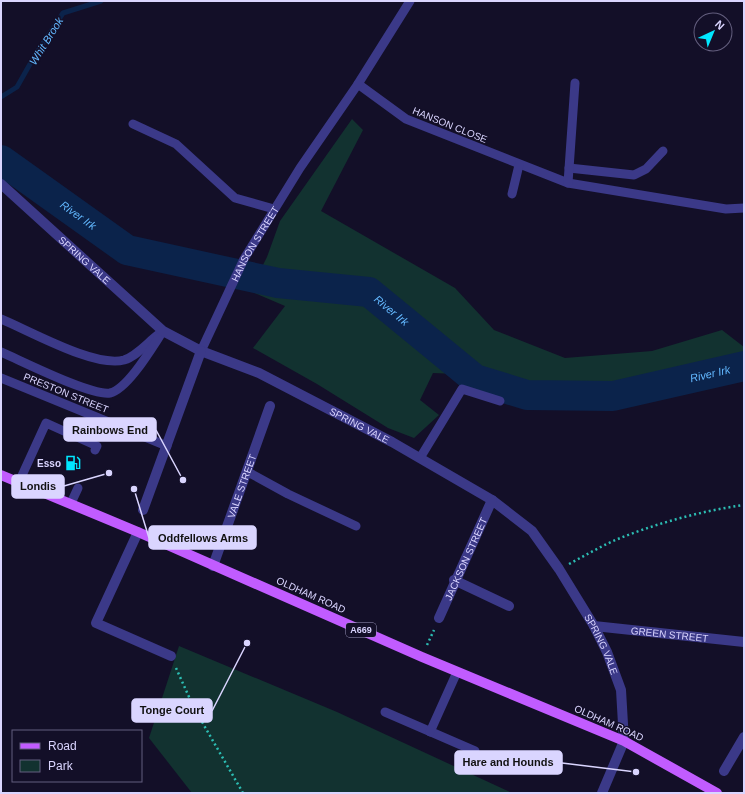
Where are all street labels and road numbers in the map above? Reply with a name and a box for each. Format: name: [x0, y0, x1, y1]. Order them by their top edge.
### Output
street label: HANSON CLOSE: [411, 105, 489, 145]
street label: HANSON STREET: [229, 204, 281, 283]
street label: SPRING VALE: [57, 234, 113, 286]
street label: PRESTON STREET: [22, 371, 110, 415]
street label: SPRING VALE: [328, 405, 392, 445]
street label: VALE STREET: [225, 452, 258, 519]
street label: JACKSON STREET: [442, 516, 489, 602]
street label: OLDHAM ROAD: [275, 575, 347, 615]
street label: SPRING VALE: [582, 612, 620, 676]
road number: A669: [346, 623, 376, 637]
street label: GREEN STREET: [630, 624, 709, 644]
street label: OLDHAM ROAD: [573, 703, 645, 743]

